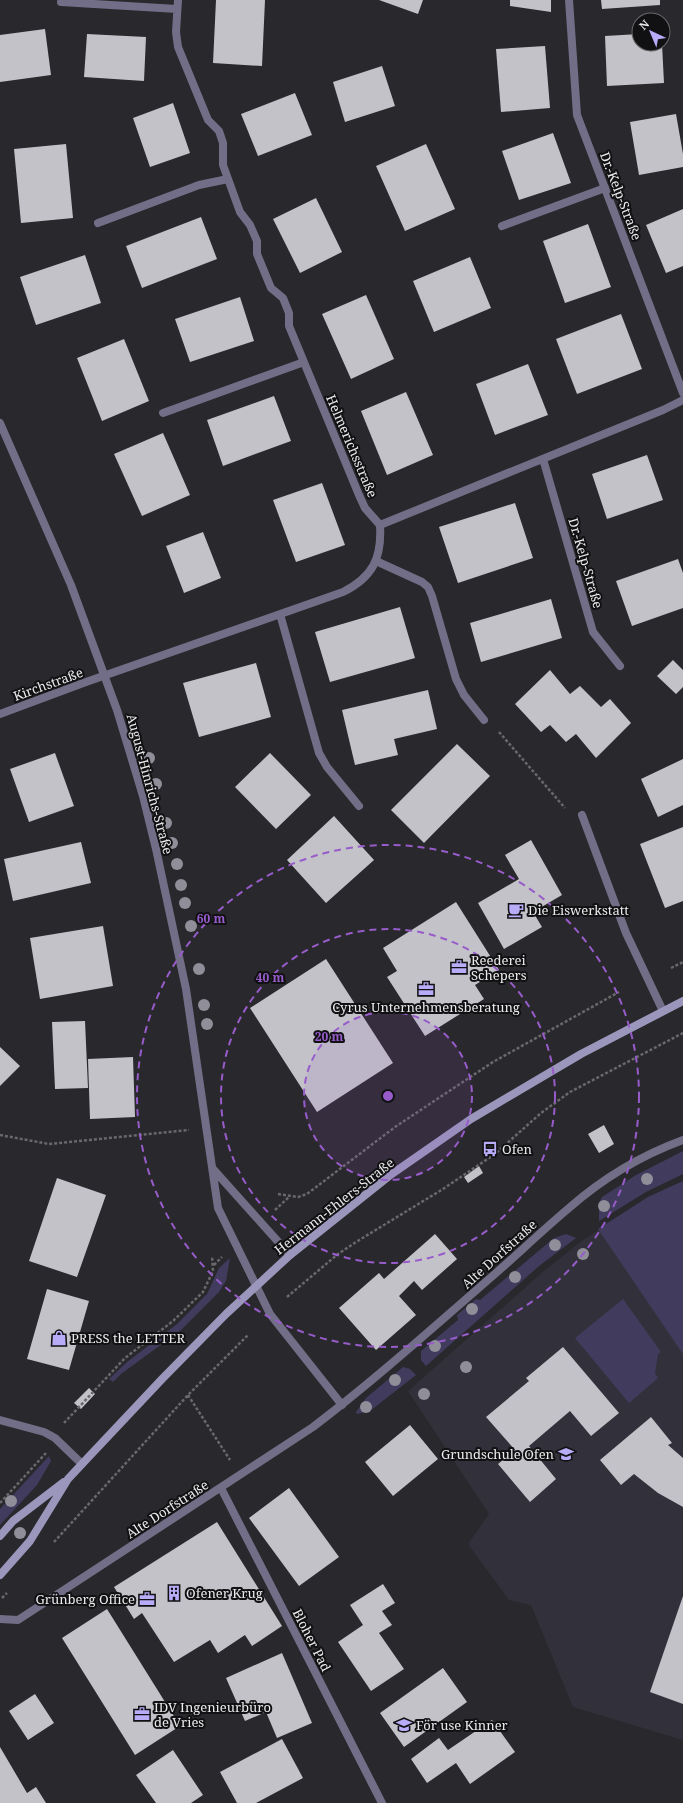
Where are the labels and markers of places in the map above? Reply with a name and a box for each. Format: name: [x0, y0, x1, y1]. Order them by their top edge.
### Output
cafe icon: Die Eiswerkstatt: [507, 901, 525, 919]
place label: Die Eiswerkstatt: [528, 901, 629, 919]
place label: Reederei Schepers: [471, 951, 527, 984]
office icon: Reederei Schepers: [450, 958, 468, 976]
office icon: Cyrus Unternehmensberatung: [417, 980, 435, 998]
place label: Cyrus Unternehmensberatung: [332, 998, 520, 1016]
centre of rings: [381, 1089, 395, 1103]
bus stop icon: Ofen: [481, 1140, 499, 1158]
place label: Ofen: [502, 1140, 532, 1158]
shop icon: PRESS the LETTER: [50, 1329, 68, 1347]
place label: PRESS the LETTER: [71, 1329, 185, 1347]
place label: Grundschule Ofen: [441, 1445, 555, 1463]
school or university icon: Grundschule Ofen: [557, 1445, 575, 1463]
building icon: Ofener Krug: [165, 1584, 183, 1602]
place label: Ofener Krug: [186, 1584, 263, 1602]
place label: Grünberg Office: [35, 1590, 135, 1608]
office icon: Grünberg Office: [138, 1590, 156, 1608]
place label: IDV Ingenieurbüro de Vries: [154, 1698, 271, 1731]
office icon: IDV Ingenieurbüro de Vries: [133, 1705, 151, 1723]
school or university icon: För use Kinner: [395, 1716, 413, 1734]
place label: För use Kinner: [416, 1716, 508, 1734]

